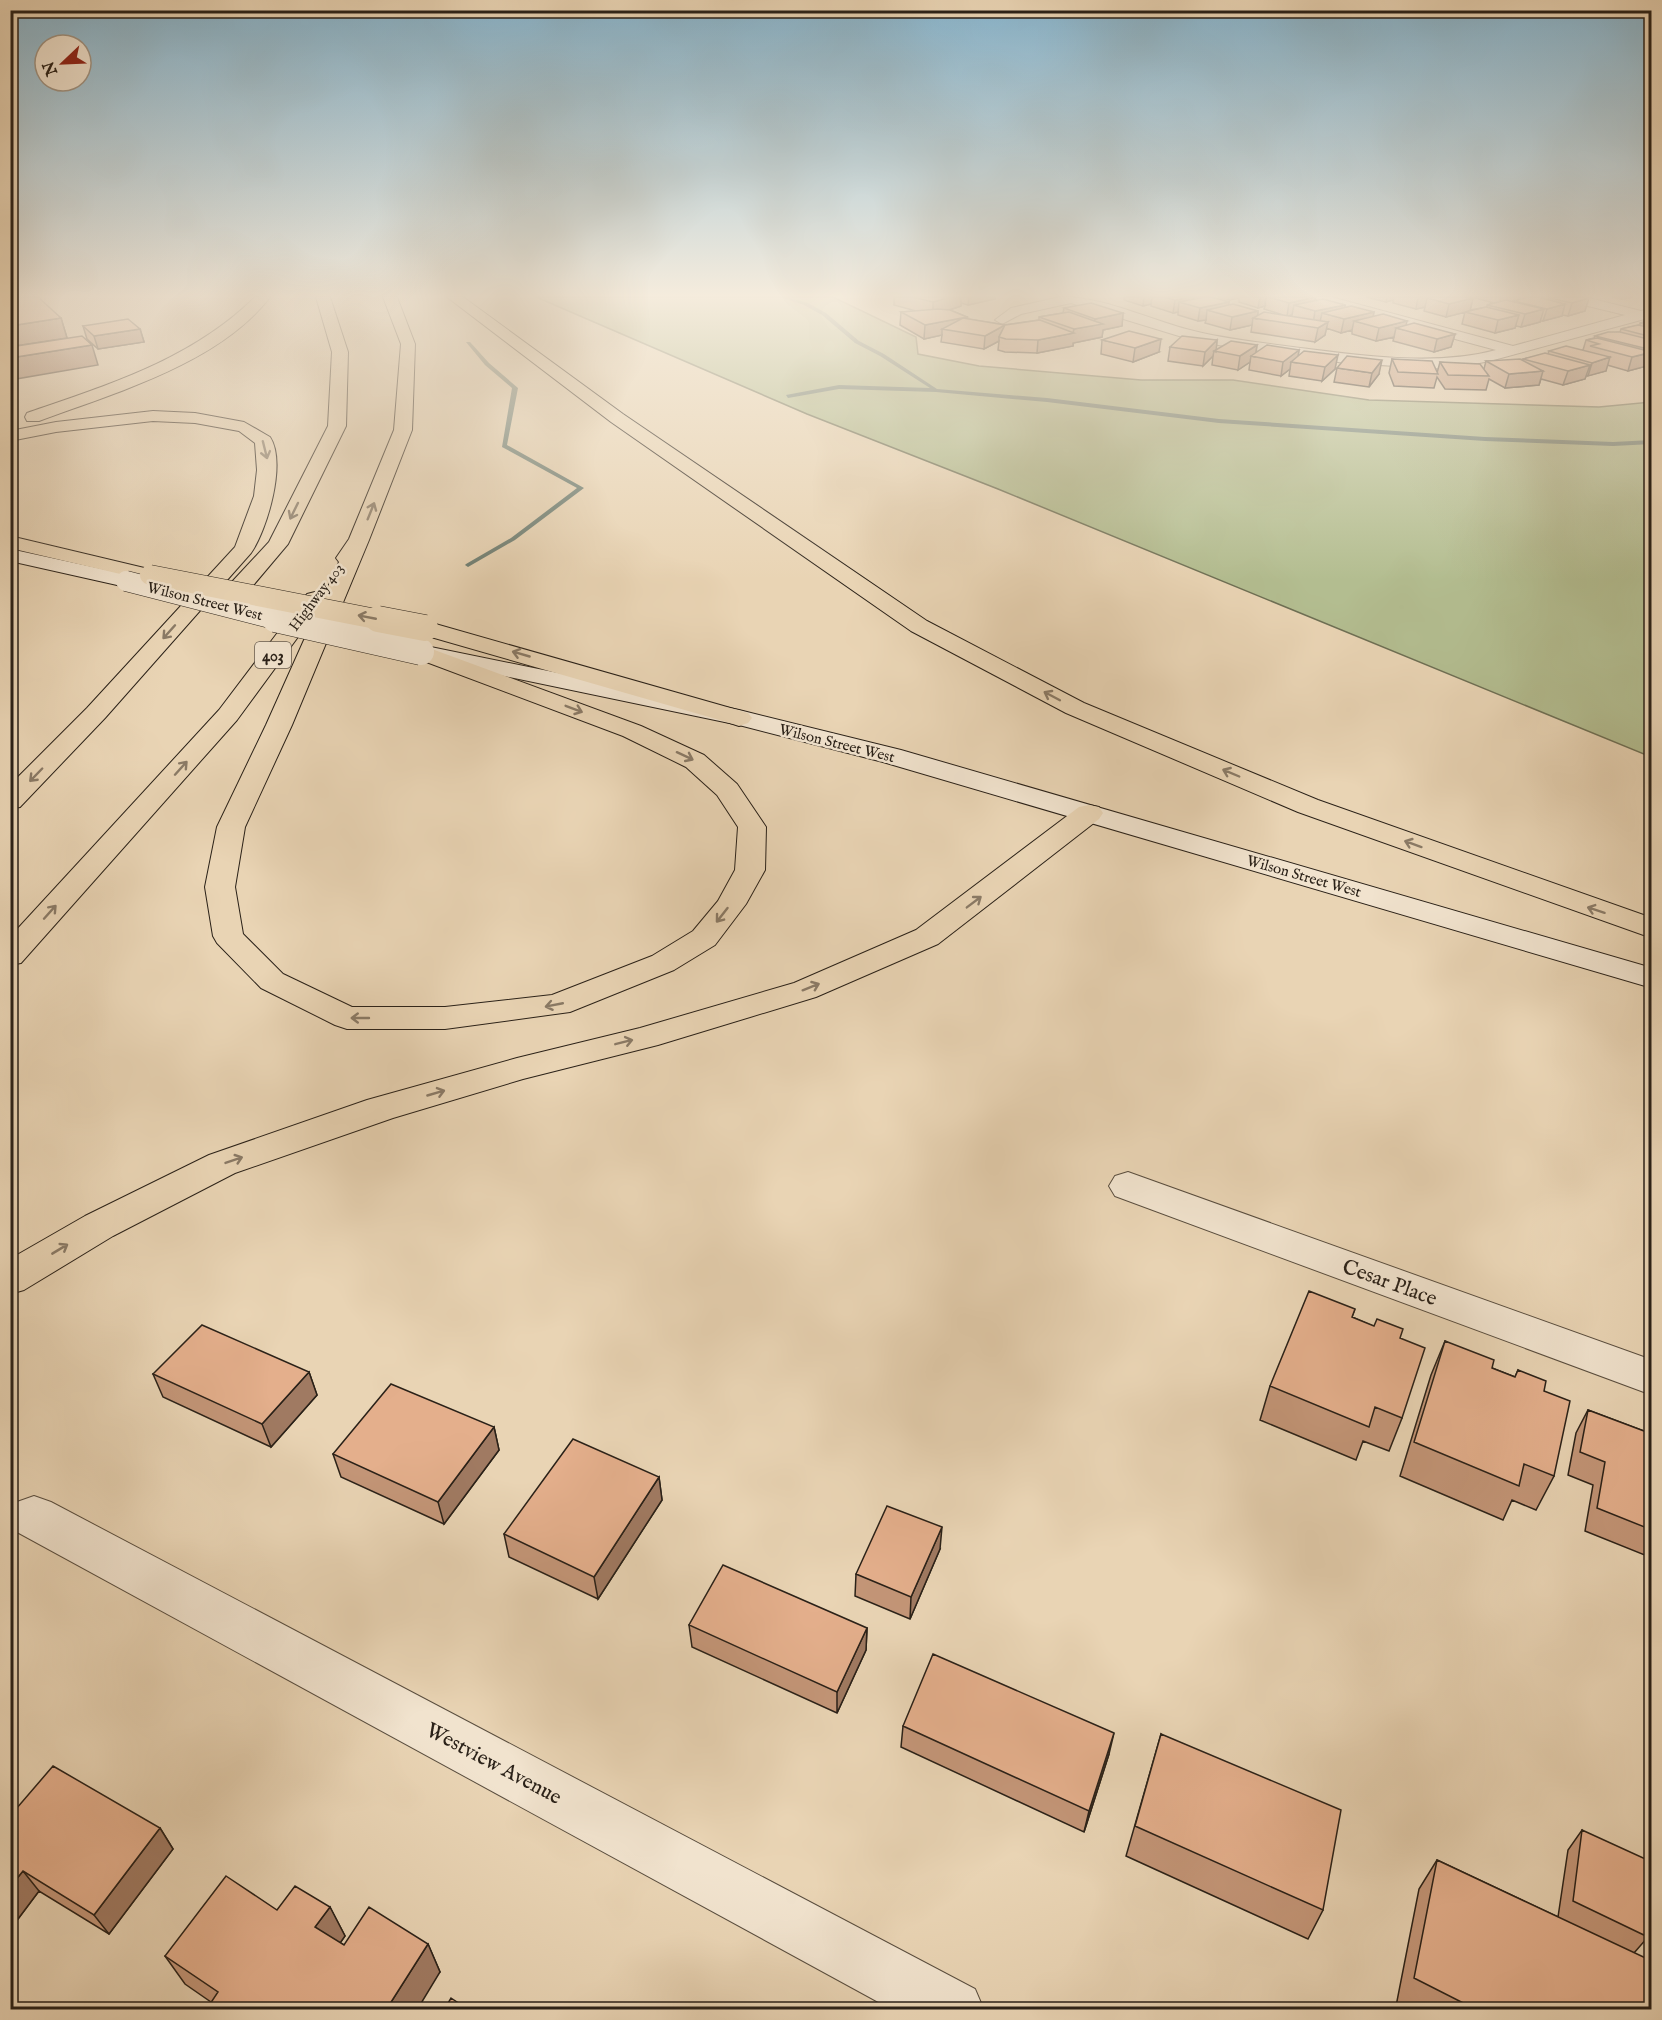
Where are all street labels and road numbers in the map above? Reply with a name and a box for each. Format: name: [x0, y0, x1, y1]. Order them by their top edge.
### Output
street label: Highway 403: [285, 560, 348, 635]
street label: Wilson Street West: [145, 578, 265, 625]
road number: 403: [255, 642, 291, 668]
street label: Wilson Street West: [777, 720, 897, 767]
street label: Wilson Street West: [1244, 851, 1363, 902]
street label: Cesar Place: [1338, 1254, 1441, 1313]
street label: Westview Avenue: [421, 1717, 566, 1812]

